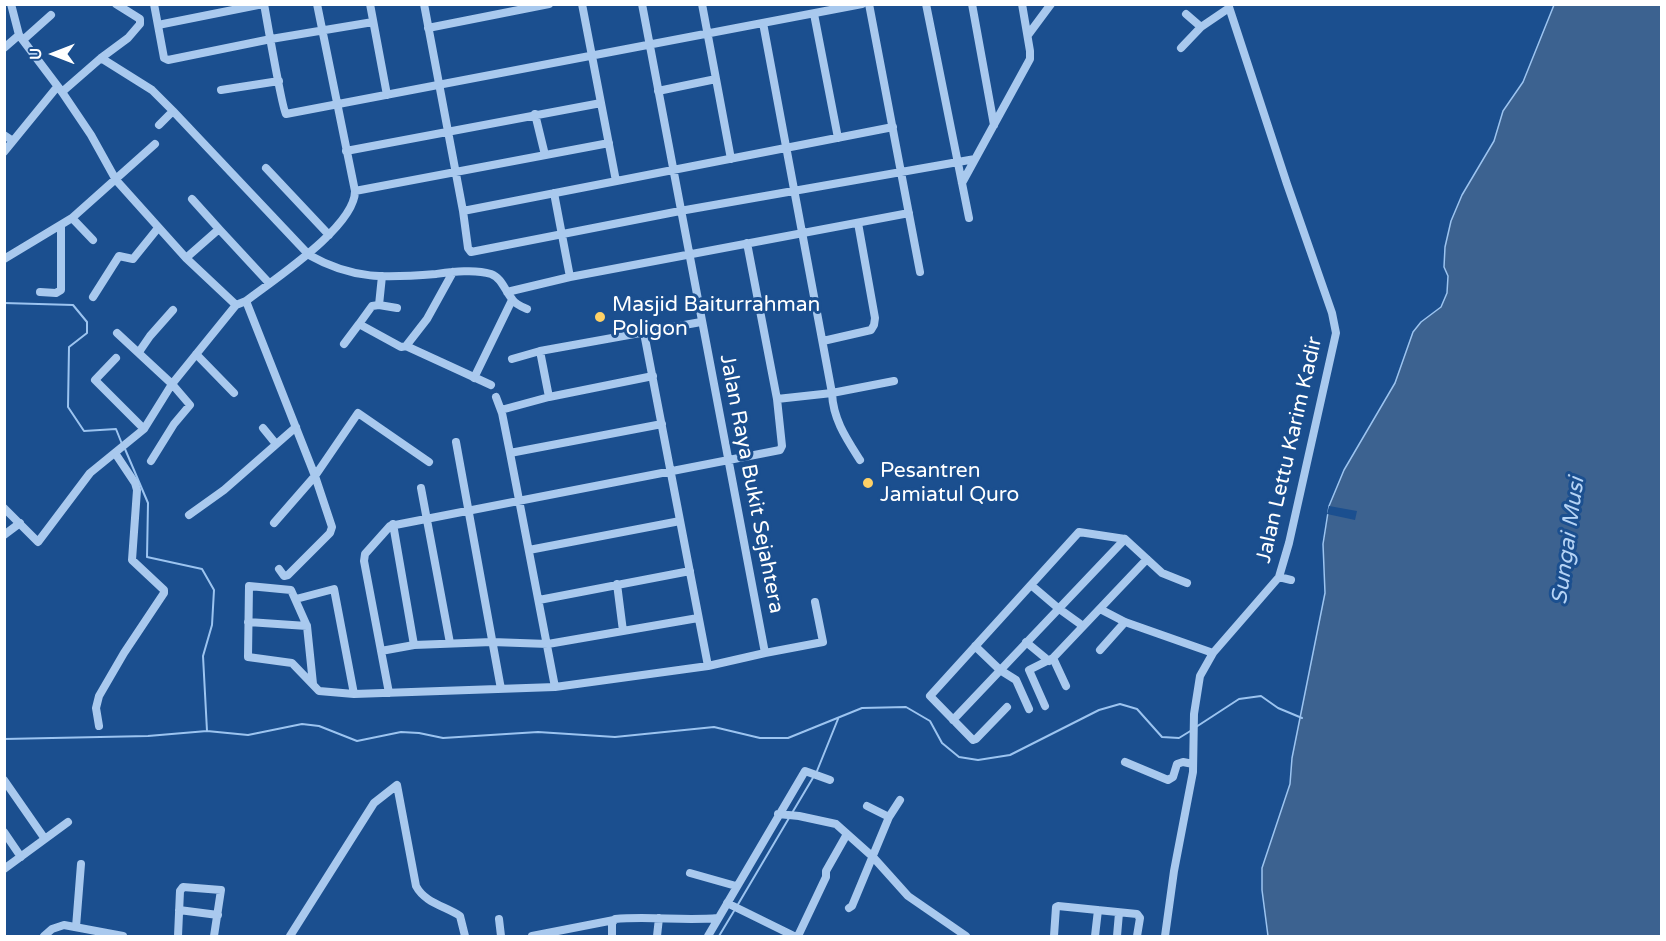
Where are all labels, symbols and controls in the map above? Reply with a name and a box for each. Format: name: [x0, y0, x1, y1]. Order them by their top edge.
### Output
north arrow: [24, 24, 84, 84]
text: U: [26, 48, 46, 60]
place label: Masjid Baiturrahman Poligon: [612, 292, 820, 342]
marker: Masjid Baiturrahman Poligon: [593, 310, 607, 324]
street label: Jalan Lettu Karim Kadir: [1252, 334, 1328, 566]
street label: Jalan Raya Bukit Sejahtera: [714, 352, 788, 616]
place label: Pesantren Jamiatul Quro: [880, 458, 1019, 508]
marker: Pesantren Jamiatul Quro: [861, 476, 875, 490]
water label: Sungai Musi: [1547, 476, 1591, 606]

